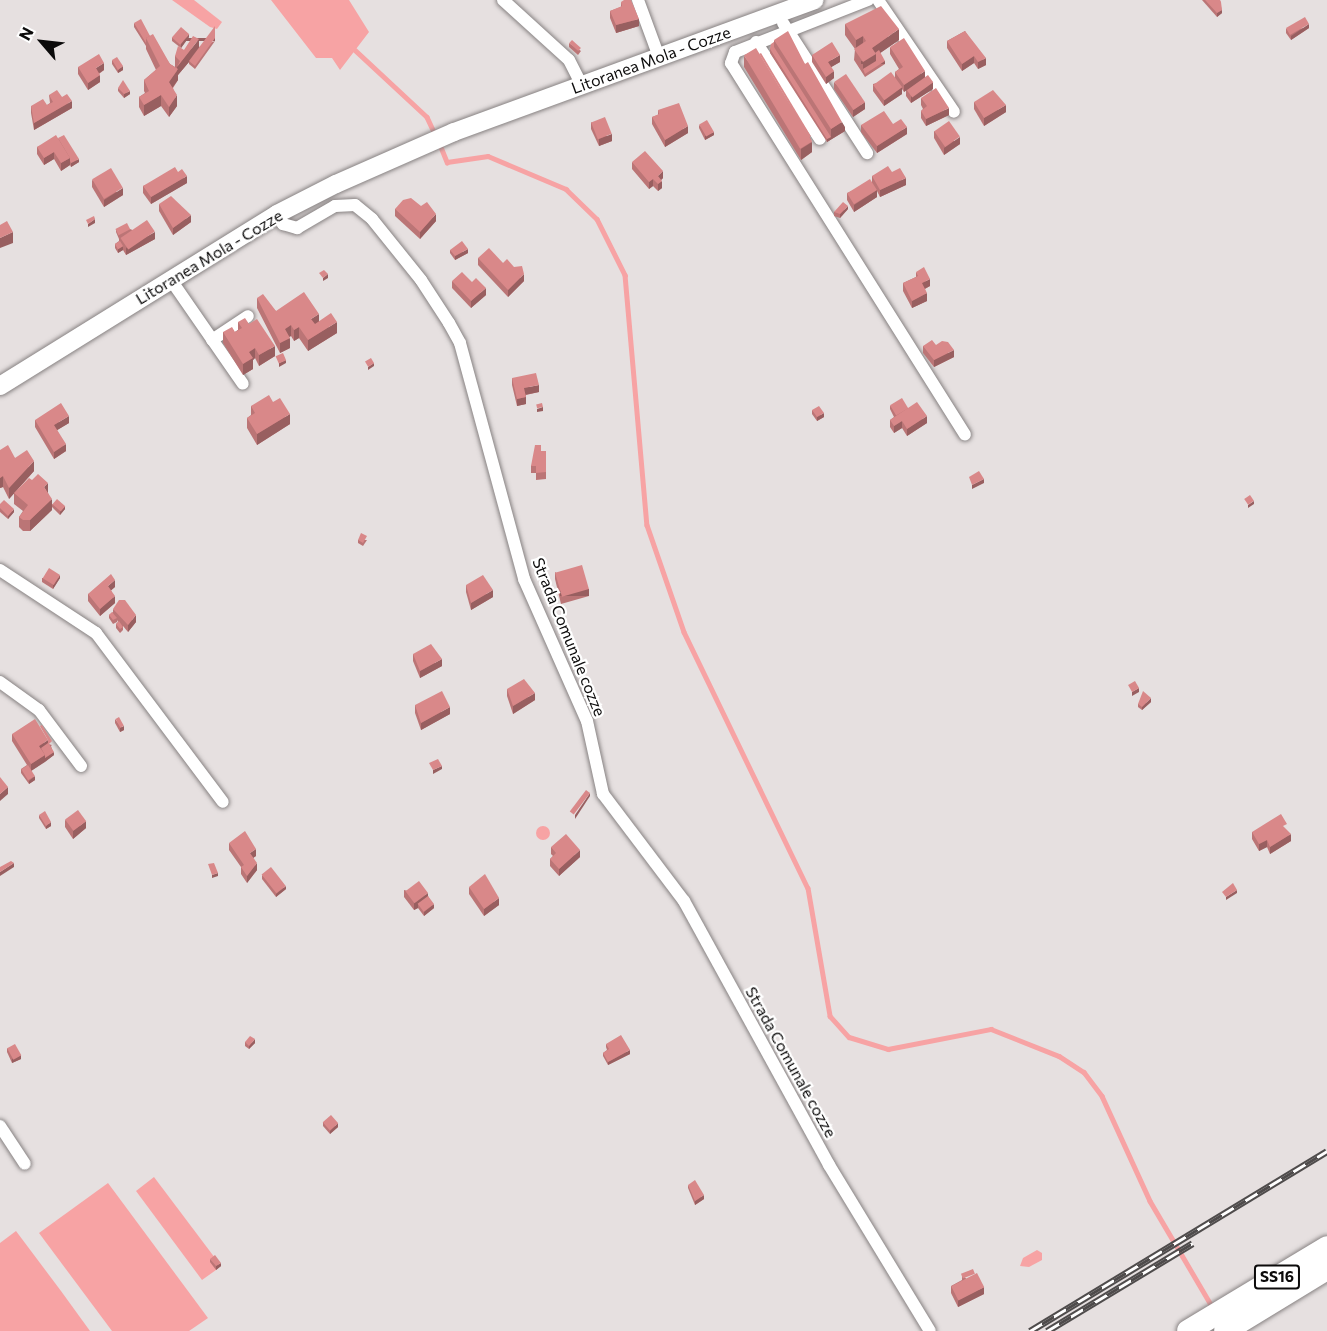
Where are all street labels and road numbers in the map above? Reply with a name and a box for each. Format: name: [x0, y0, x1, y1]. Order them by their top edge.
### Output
street label: Litoranea Mola - Cozze: [569, 22, 733, 98]
street label: Litoranea Mola - Cozze: [132, 206, 286, 308]
street label: Strada Comunale cozze: [528, 555, 610, 719]
street label: Strada Comunale cozze: [742, 983, 840, 1141]
road number: SS16: [1253, 1265, 1301, 1289]

